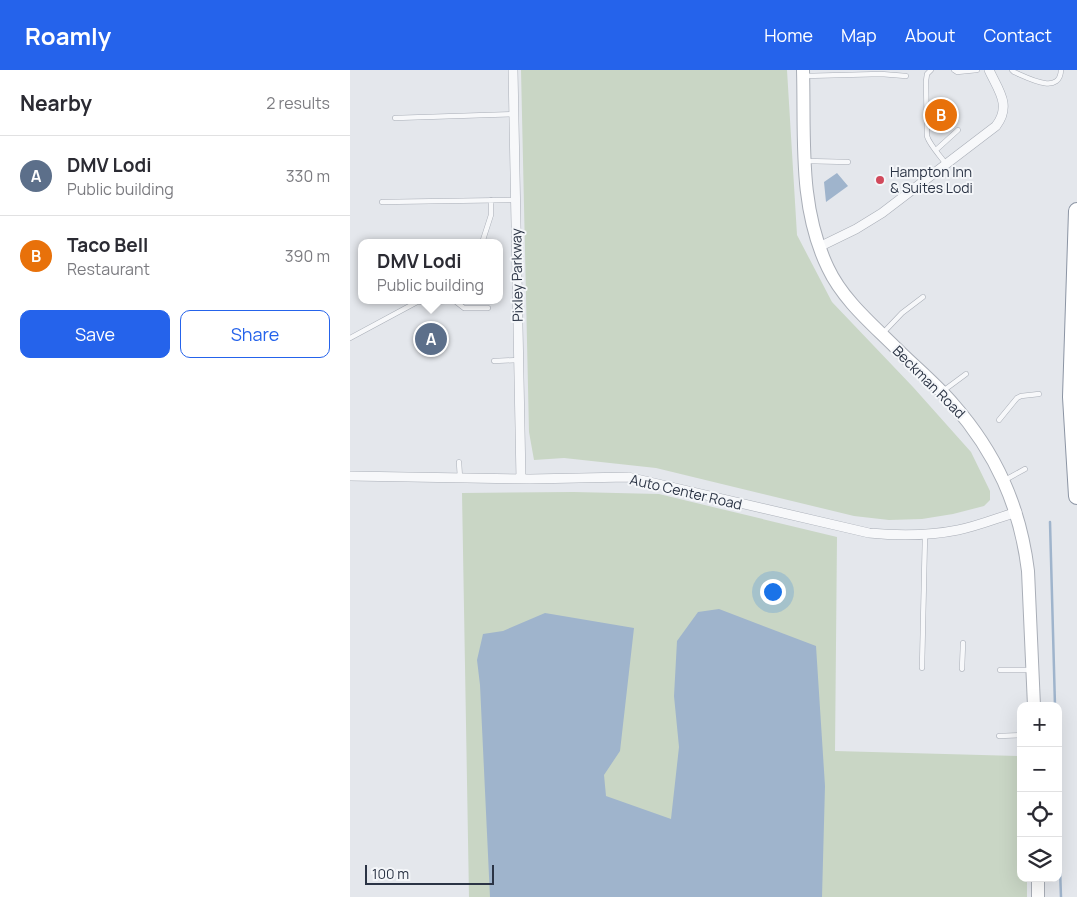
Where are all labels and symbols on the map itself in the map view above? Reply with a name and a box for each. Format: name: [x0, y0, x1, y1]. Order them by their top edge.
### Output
pin: B: [925, 96, 957, 134]
place label: Hampton Inn & Suites Lodi: [890, 162, 973, 197]
marker: Hampton Inn & Suites Lodi: [874, 174, 886, 186]
street label: Pixley Parkway: [506, 227, 527, 322]
pin: A: [415, 320, 447, 358]
street label: Beckman Road: [889, 341, 970, 422]
street label: Auto Center Road: [628, 469, 744, 514]
your location: [760, 579, 786, 605]
scale bar: [365, 862, 494, 885]

